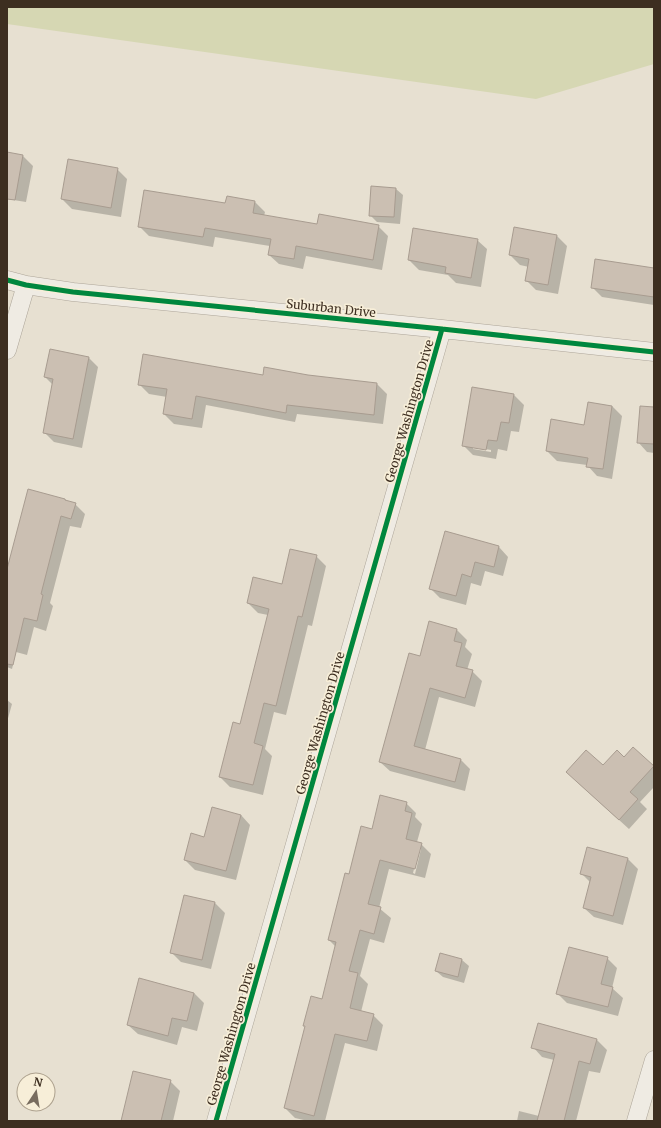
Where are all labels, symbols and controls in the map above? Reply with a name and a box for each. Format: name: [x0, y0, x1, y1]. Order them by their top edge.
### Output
street label: Suburban Drive: [286, 296, 376, 320]
street label: George Washington Drive: [381, 338, 437, 484]
street label: George Washington Drive: [292, 650, 348, 796]
street label: George Washington Drive: [203, 961, 259, 1107]
north arrow: [16, 1072, 56, 1112]
text: N: [32, 1074, 44, 1090]

